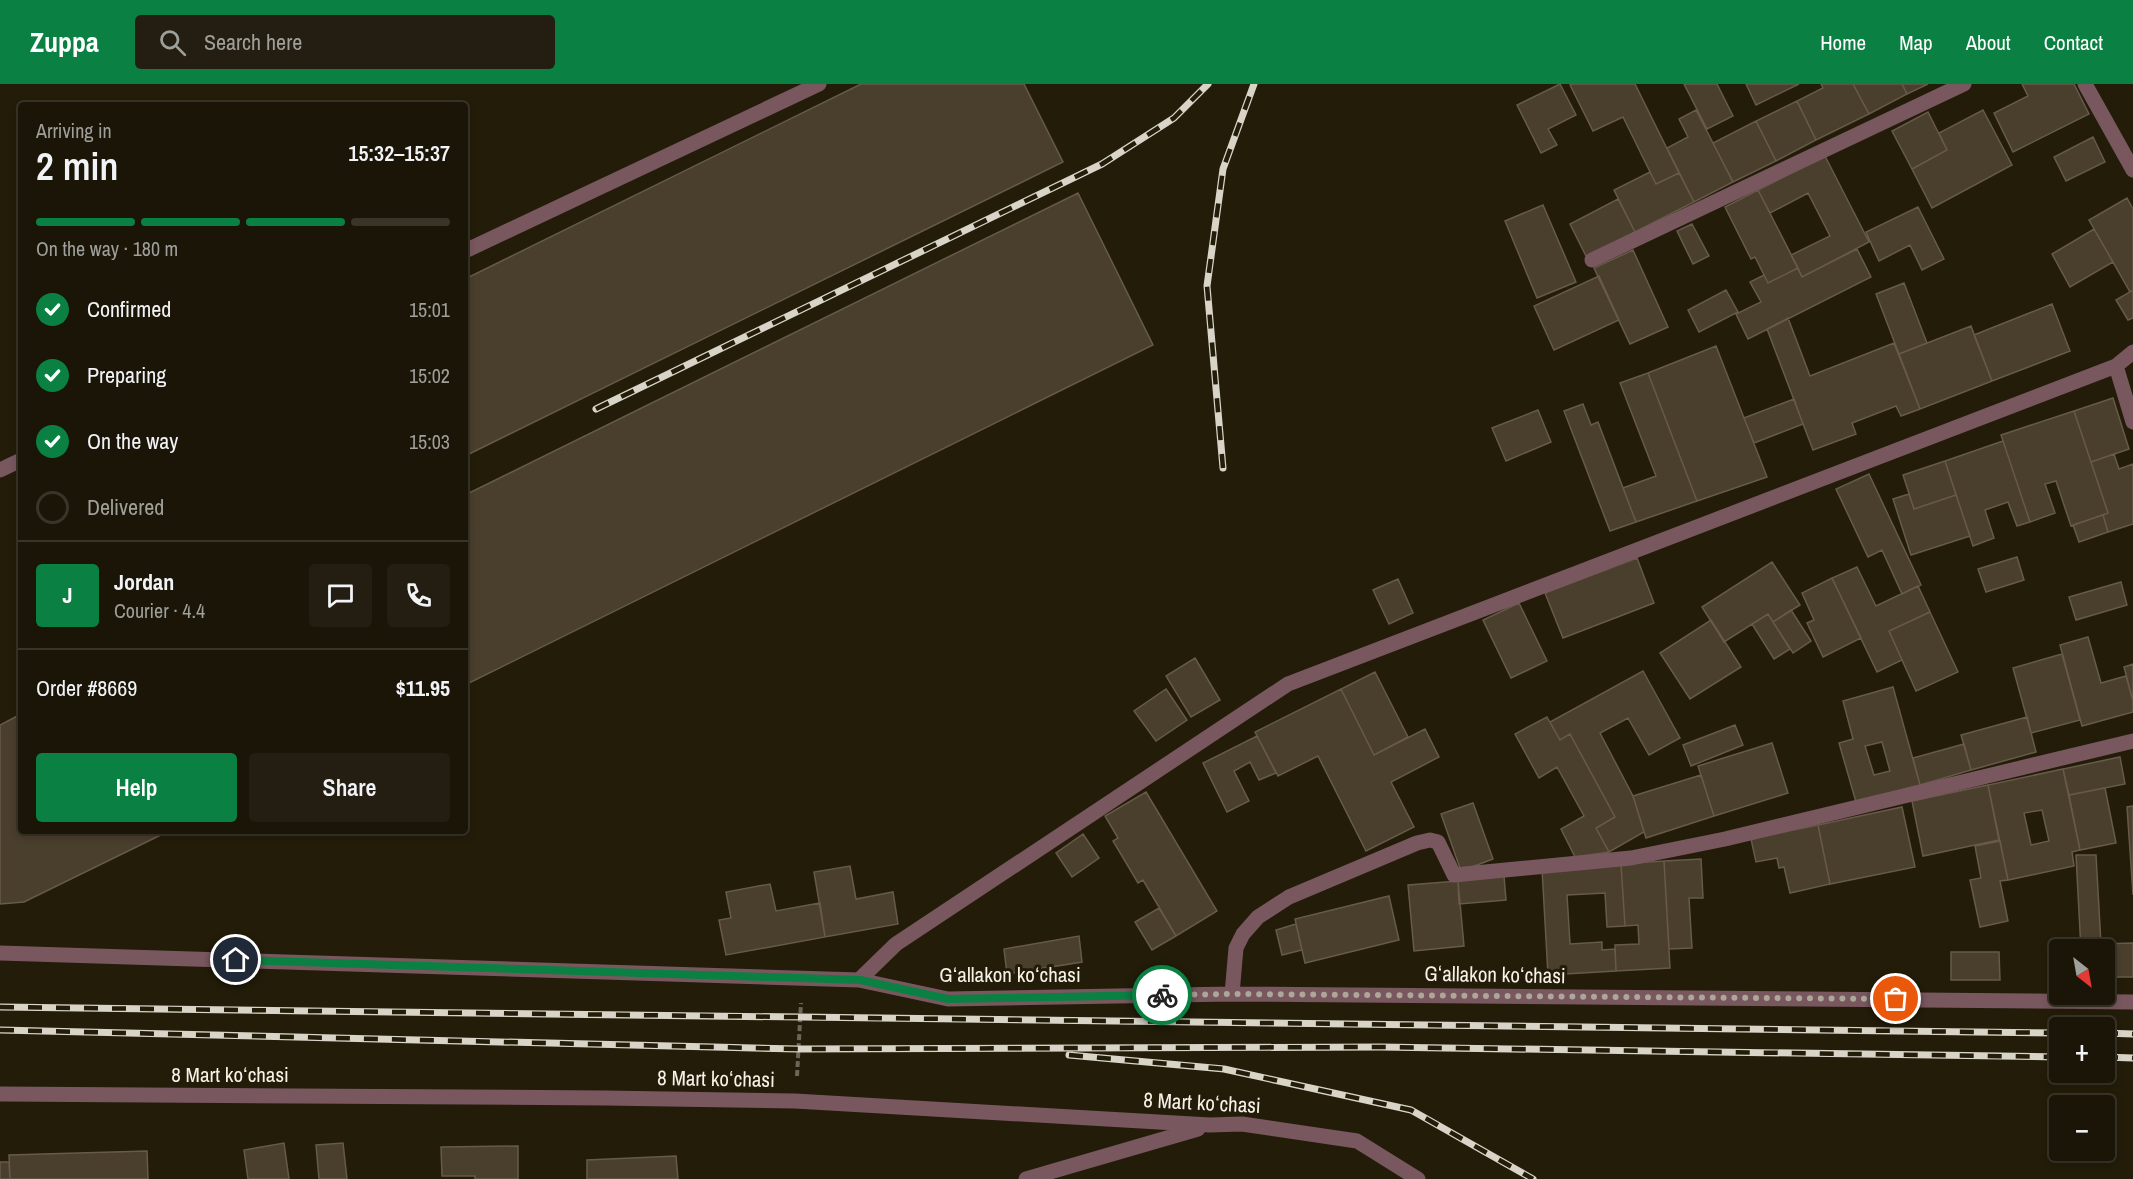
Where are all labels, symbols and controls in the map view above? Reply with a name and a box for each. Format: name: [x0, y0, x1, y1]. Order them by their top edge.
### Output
search box: [135, 15, 555, 69]
text: Zuppa: [30, 23, 99, 61]
icon: search: [156, 26, 189, 59]
text: Search here: [204, 27, 302, 57]
text: Home: [1820, 28, 1866, 57]
text: Map: [1899, 28, 1933, 57]
text: About: [1966, 28, 2011, 57]
text: Contact: [2044, 28, 2103, 57]
text: Arriving in: [36, 117, 112, 144]
text: 15:32–15:37: [348, 138, 450, 168]
text: 2 min: [36, 140, 118, 192]
text: On the way · 180 m: [36, 235, 178, 262]
icon: check: [36, 293, 69, 326]
text: Confirmed: [87, 294, 171, 324]
text: 15:01: [409, 296, 450, 323]
icon: check: [36, 359, 69, 392]
text: Preparing: [87, 360, 166, 390]
text: 15:02: [409, 362, 450, 389]
icon: check: [36, 425, 69, 458]
text: On the way: [87, 426, 178, 456]
text: 15:03: [409, 428, 450, 455]
text: Delivered: [87, 492, 164, 522]
button: chat: [309, 564, 372, 627]
button: phone: [387, 564, 450, 627]
text: Jordan: [114, 567, 174, 597]
text: J: [62, 580, 73, 610]
text: Courier · 4.4: [114, 597, 205, 624]
text: Order #8669: [36, 673, 137, 703]
text: $11.95: [396, 673, 450, 703]
button: Help: [36, 753, 237, 822]
button: Share: [249, 753, 450, 822]
pin: [210, 934, 261, 985]
north arrow: [2049, 939, 2115, 1005]
map controls: [2049, 939, 2115, 1161]
icon: home: [219, 943, 252, 976]
street label: Gʻallakon koʻchasi: [1424, 959, 1566, 990]
street label: Gʻallakon koʻchasi: [939, 960, 1081, 989]
courier: [1132, 965, 1192, 1025]
pin: [1870, 973, 1921, 1024]
icon: bike: [1146, 979, 1179, 1012]
icon: bag: [1879, 982, 1912, 1015]
button: +: [2049, 1017, 2115, 1083]
street label: 8 Mart koʻchasi: [171, 1060, 289, 1089]
street label: 8 Mart koʻchasi: [657, 1063, 775, 1094]
street label: 8 Mart koʻchasi: [1143, 1085, 1262, 1120]
button: −: [2049, 1095, 2115, 1161]

